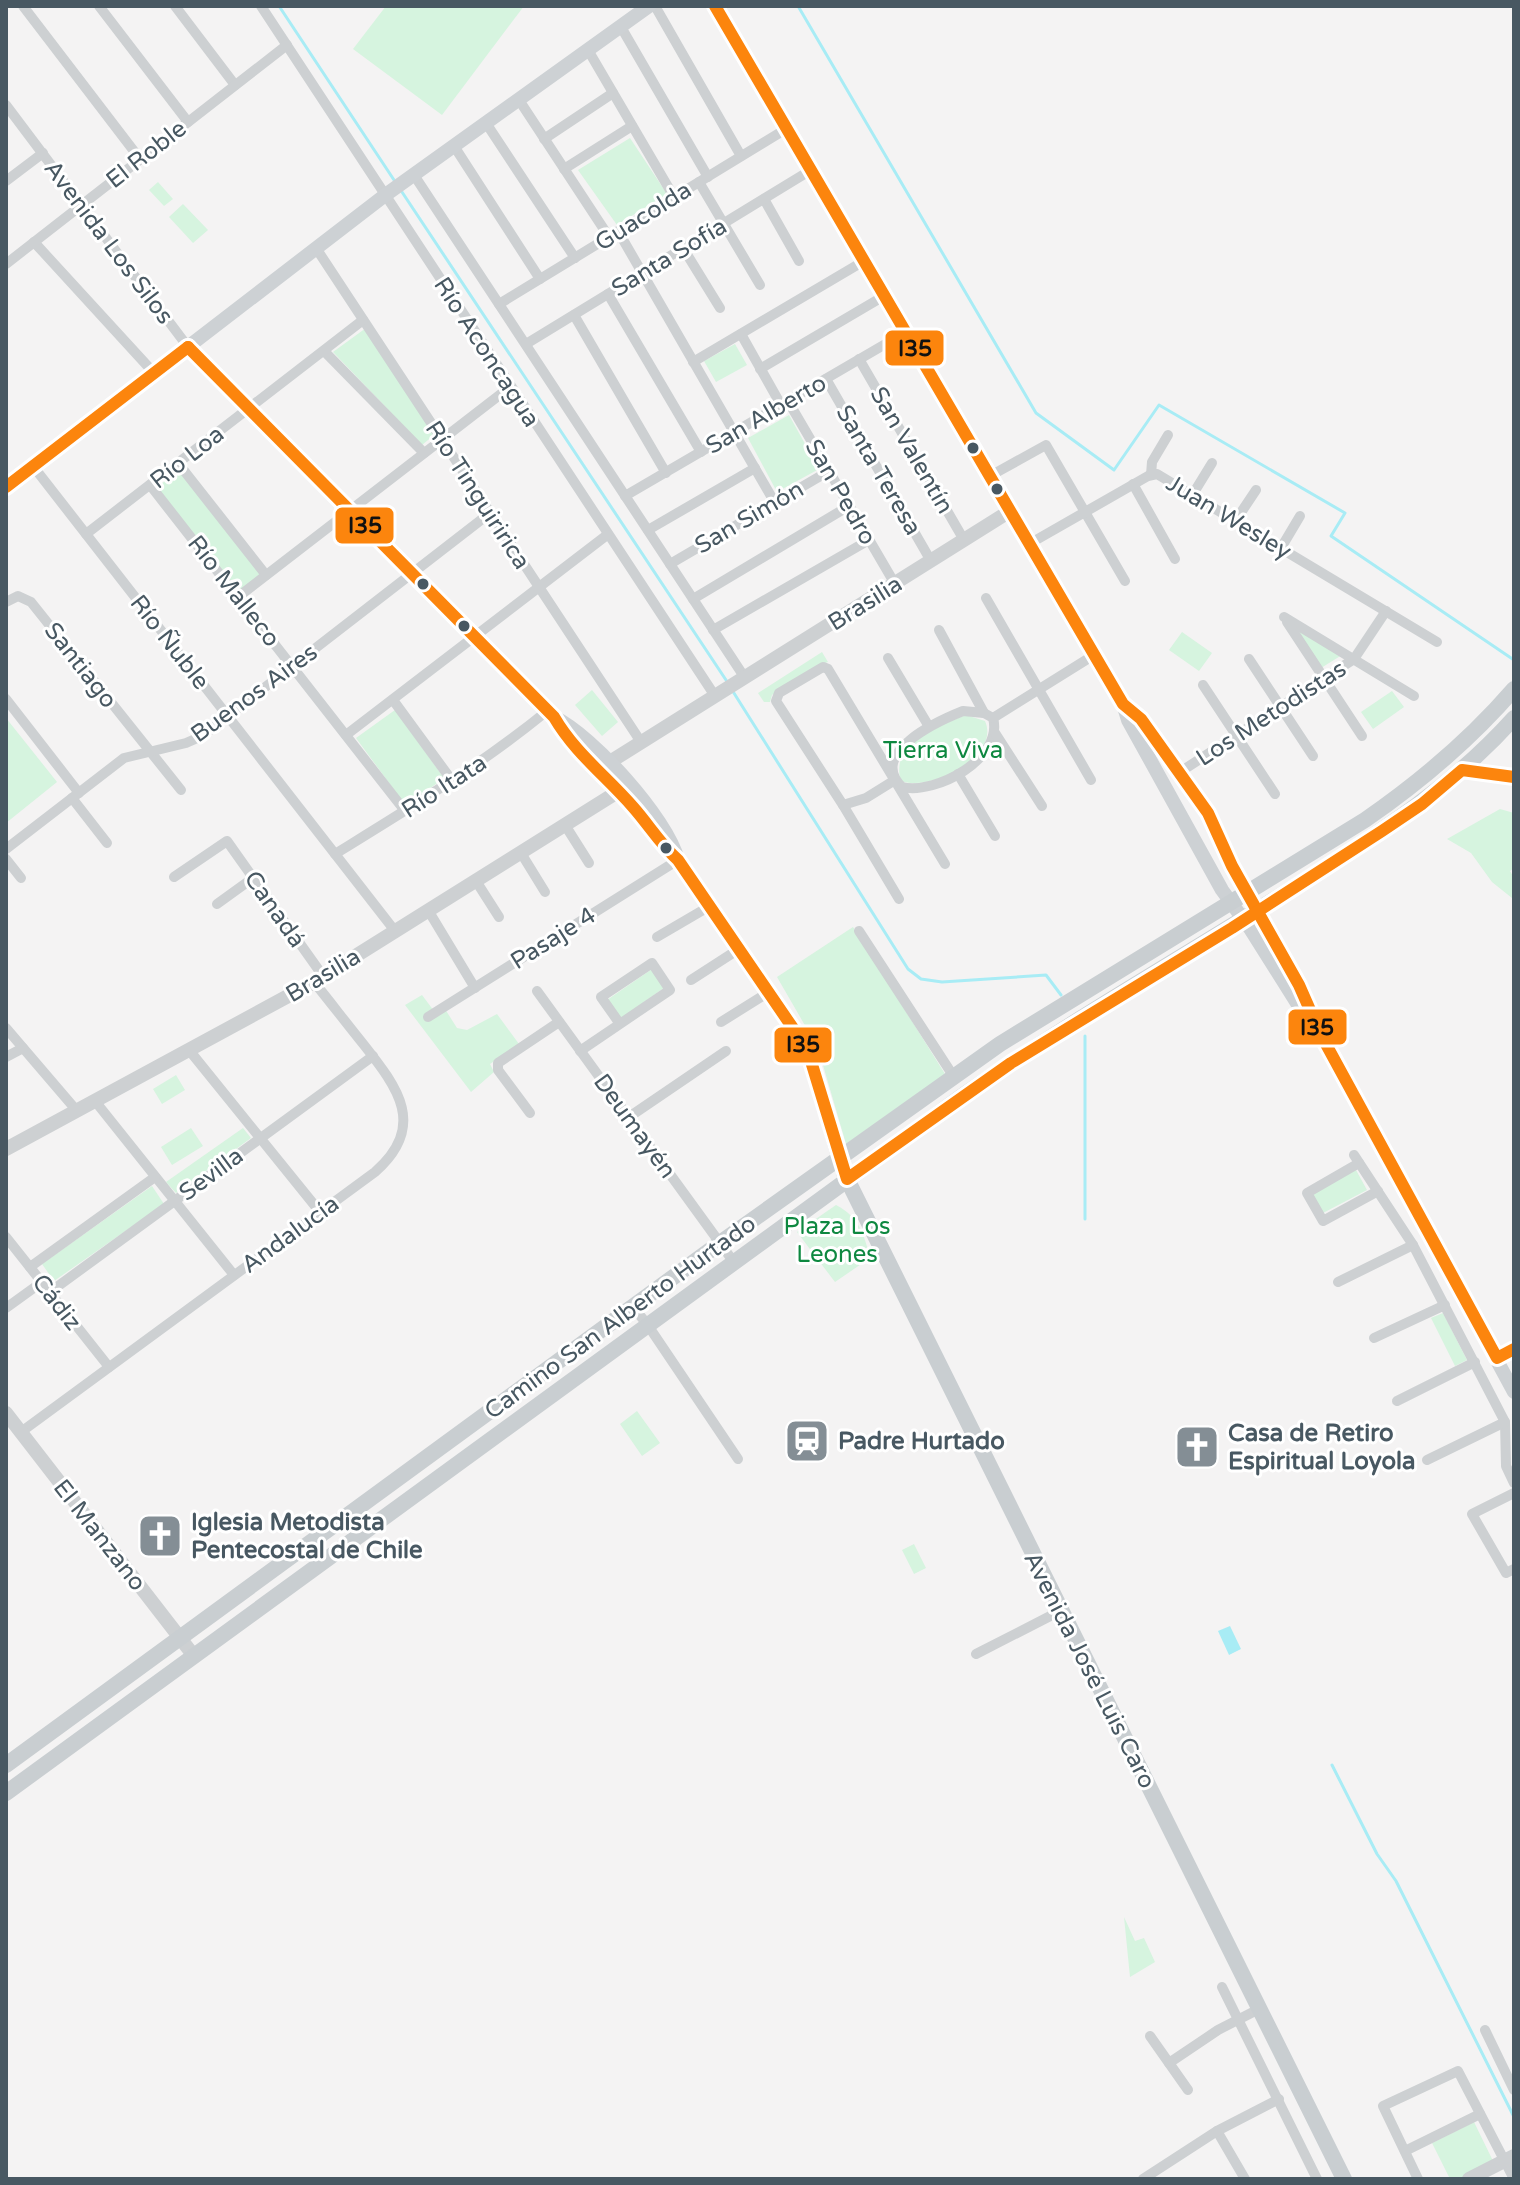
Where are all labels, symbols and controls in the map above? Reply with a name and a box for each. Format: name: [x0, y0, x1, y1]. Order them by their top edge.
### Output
street label: El Roble: [100, 114, 192, 195]
street label: Avenida Los Silos: [38, 155, 180, 330]
street label: Guacolda: [590, 175, 697, 257]
street label: Santa Sofía: [606, 212, 732, 303]
street label: Río Aconcagua: [427, 272, 546, 433]
line badge: I35: [884, 329, 945, 367]
text: I35: [898, 336, 932, 362]
street label: San Alberto: [701, 368, 832, 461]
street label: San Valentín: [864, 382, 960, 519]
street label: Santa Teresa: [830, 400, 928, 541]
street label: Río Tinguiririca: [419, 416, 536, 575]
street label: Río Loa: [145, 420, 230, 495]
street label: San Pedro: [799, 434, 882, 550]
unlabelled marker: [965, 440, 981, 456]
street label: Juan Wesley: [1161, 469, 1297, 566]
street label: San Simón: [690, 475, 809, 560]
unlabelled marker: [989, 481, 1005, 497]
line badge: I35: [334, 506, 395, 545]
text: I35: [348, 513, 382, 539]
street label: Río Malleco: [181, 530, 286, 653]
street label: Brasilia: [823, 569, 908, 637]
unlabelled marker: [415, 576, 431, 592]
street label: Río Ñuble: [124, 589, 216, 695]
street label: Santiago: [38, 617, 123, 714]
unlabelled marker: [456, 618, 472, 634]
street label: Buenos Aires: [185, 638, 323, 749]
street label: Los Metodistas: [1191, 654, 1352, 773]
park label: Tierra Viva: [883, 736, 1003, 765]
street label: Río Itata: [396, 748, 492, 825]
unlabelled marker: [658, 840, 674, 856]
street label: Canadá: [238, 865, 311, 953]
street label: Pasaje 4: [505, 901, 601, 976]
street label: Brasilia: [281, 942, 366, 1009]
line badge: I35: [1287, 1008, 1348, 1046]
text: I35: [1300, 1015, 1334, 1041]
line badge: I35: [773, 1026, 833, 1064]
text: I35: [786, 1032, 820, 1058]
street label: Deumayén: [587, 1068, 682, 1184]
street label: Sevilla: [173, 1141, 249, 1207]
street label: Andalucía: [236, 1189, 345, 1280]
street label: Camino San Alberto Hurtado: [479, 1209, 762, 1426]
park label: Plaza Los Leones: [783, 1212, 891, 1269]
street label: Cádiz: [26, 1268, 88, 1336]
station icon: Padre Hurtado: [783, 1417, 831, 1465]
place label: Casa de Retiro Espiritual Loyola: [1228, 1419, 1416, 1476]
church icon: Casa de Retiro Espiritual Loyola: [1173, 1423, 1221, 1471]
place label: Padre Hurtado: [838, 1427, 1005, 1456]
street label: El Manzano: [47, 1474, 152, 1597]
place label: Iglesia Metodista Pentecostal de Chile: [191, 1508, 423, 1565]
church icon: Iglesia Metodista Pentecostal de Chile: [136, 1512, 184, 1560]
street label: Avenida José Luis Caro: [1017, 1547, 1162, 1793]

